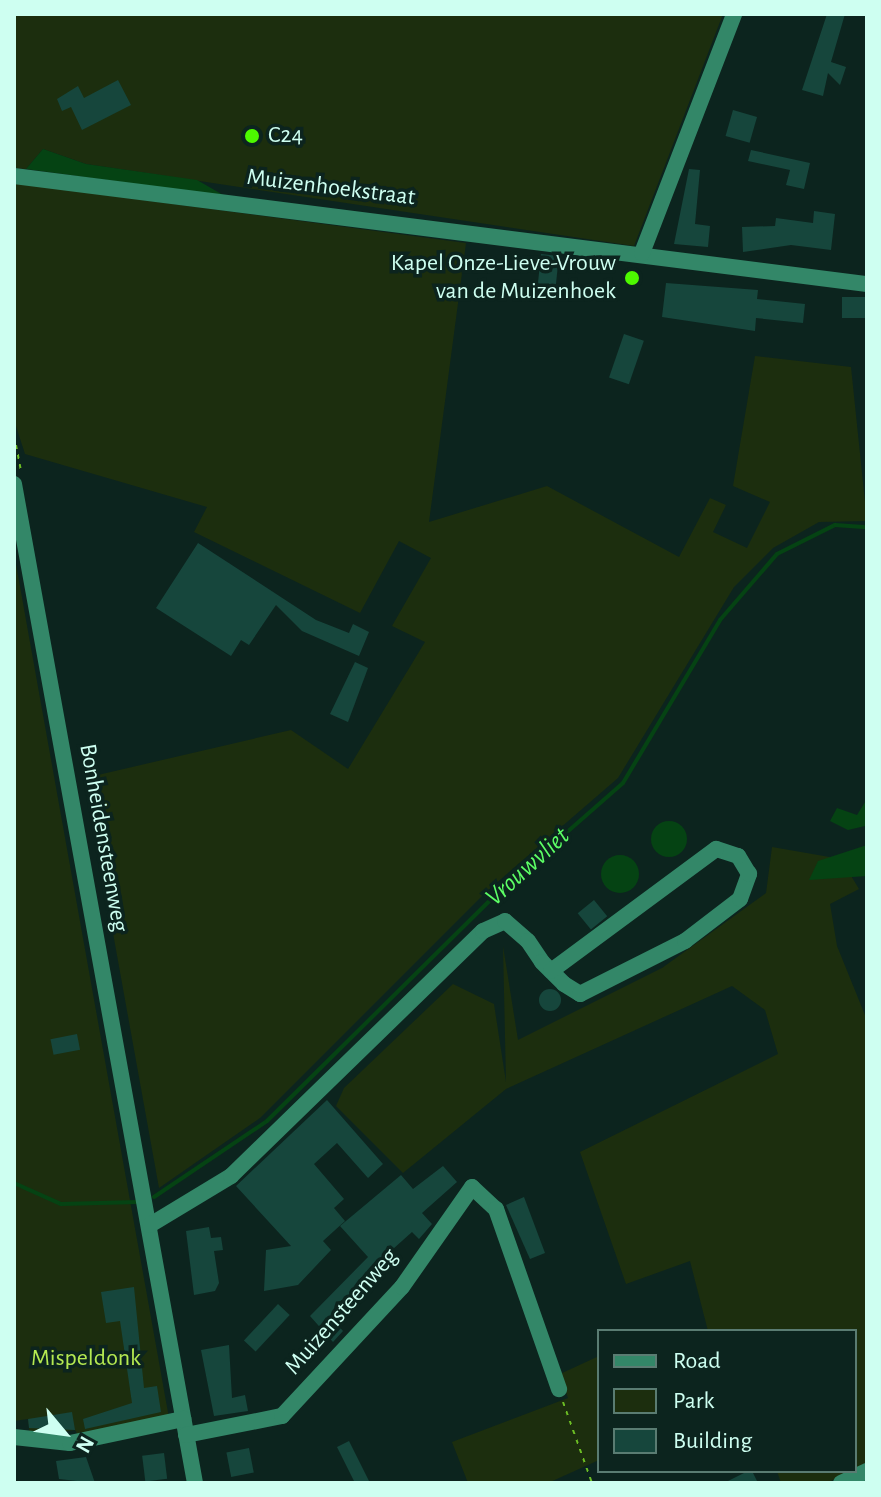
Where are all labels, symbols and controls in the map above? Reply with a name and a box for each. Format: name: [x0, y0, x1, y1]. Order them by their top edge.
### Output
place label: C24: [268, 122, 303, 150]
marker: C24: [243, 127, 261, 145]
street label: Muizenhoekstraat: [245, 163, 417, 213]
place label: Kapel Onze-Lieve-Vrouw van de Muizenhoek: [391, 250, 616, 306]
marker: Kapel Onze-Lieve-Vrouw van de Muizenhoek: [623, 269, 641, 287]
street label: Bonheidensteenweg: [72, 742, 134, 934]
water label: Vrouwvliet: [479, 821, 577, 913]
street label: Muizensteenweg: [279, 1243, 405, 1381]
legend: [597, 1329, 857, 1473]
park label: Mispeldonk: [31, 1345, 141, 1373]
text: Road: [673, 1349, 721, 1373]
text: Park: [673, 1389, 714, 1413]
north arrow: [24, 1393, 104, 1473]
text: Building: [673, 1429, 752, 1453]
text: N: [72, 1433, 98, 1457]

